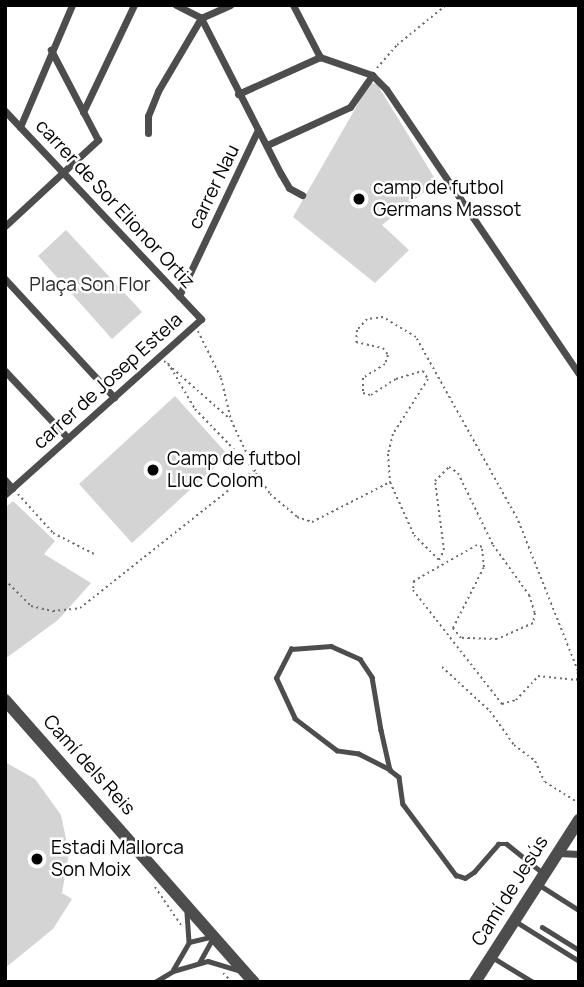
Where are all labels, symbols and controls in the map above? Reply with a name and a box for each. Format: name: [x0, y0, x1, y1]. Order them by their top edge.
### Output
street label: carrer de Sor Elionor Ortiz: [31, 115, 199, 293]
street label: carrer Nau: [184, 141, 244, 233]
place label: camp de futbol Germans Massot: [373, 177, 521, 221]
marker: camp de futbol Germans Massot: [351, 191, 367, 207]
park label: Plaça Son Flor: [29, 274, 151, 296]
street label: carrer de Josep Estela: [29, 308, 187, 454]
place label: Camp de futbol Lluc Colom: [167, 448, 301, 492]
marker: Camp de futbol Lluc Colom: [145, 462, 161, 478]
street label: Camí dels Reis: [38, 710, 140, 820]
street label: Camí de Jesús: [467, 832, 553, 950]
place label: Estadi Mallorca Son Moix: [51, 837, 184, 881]
marker: Estadi Mallorca Son Moix: [29, 851, 45, 867]

